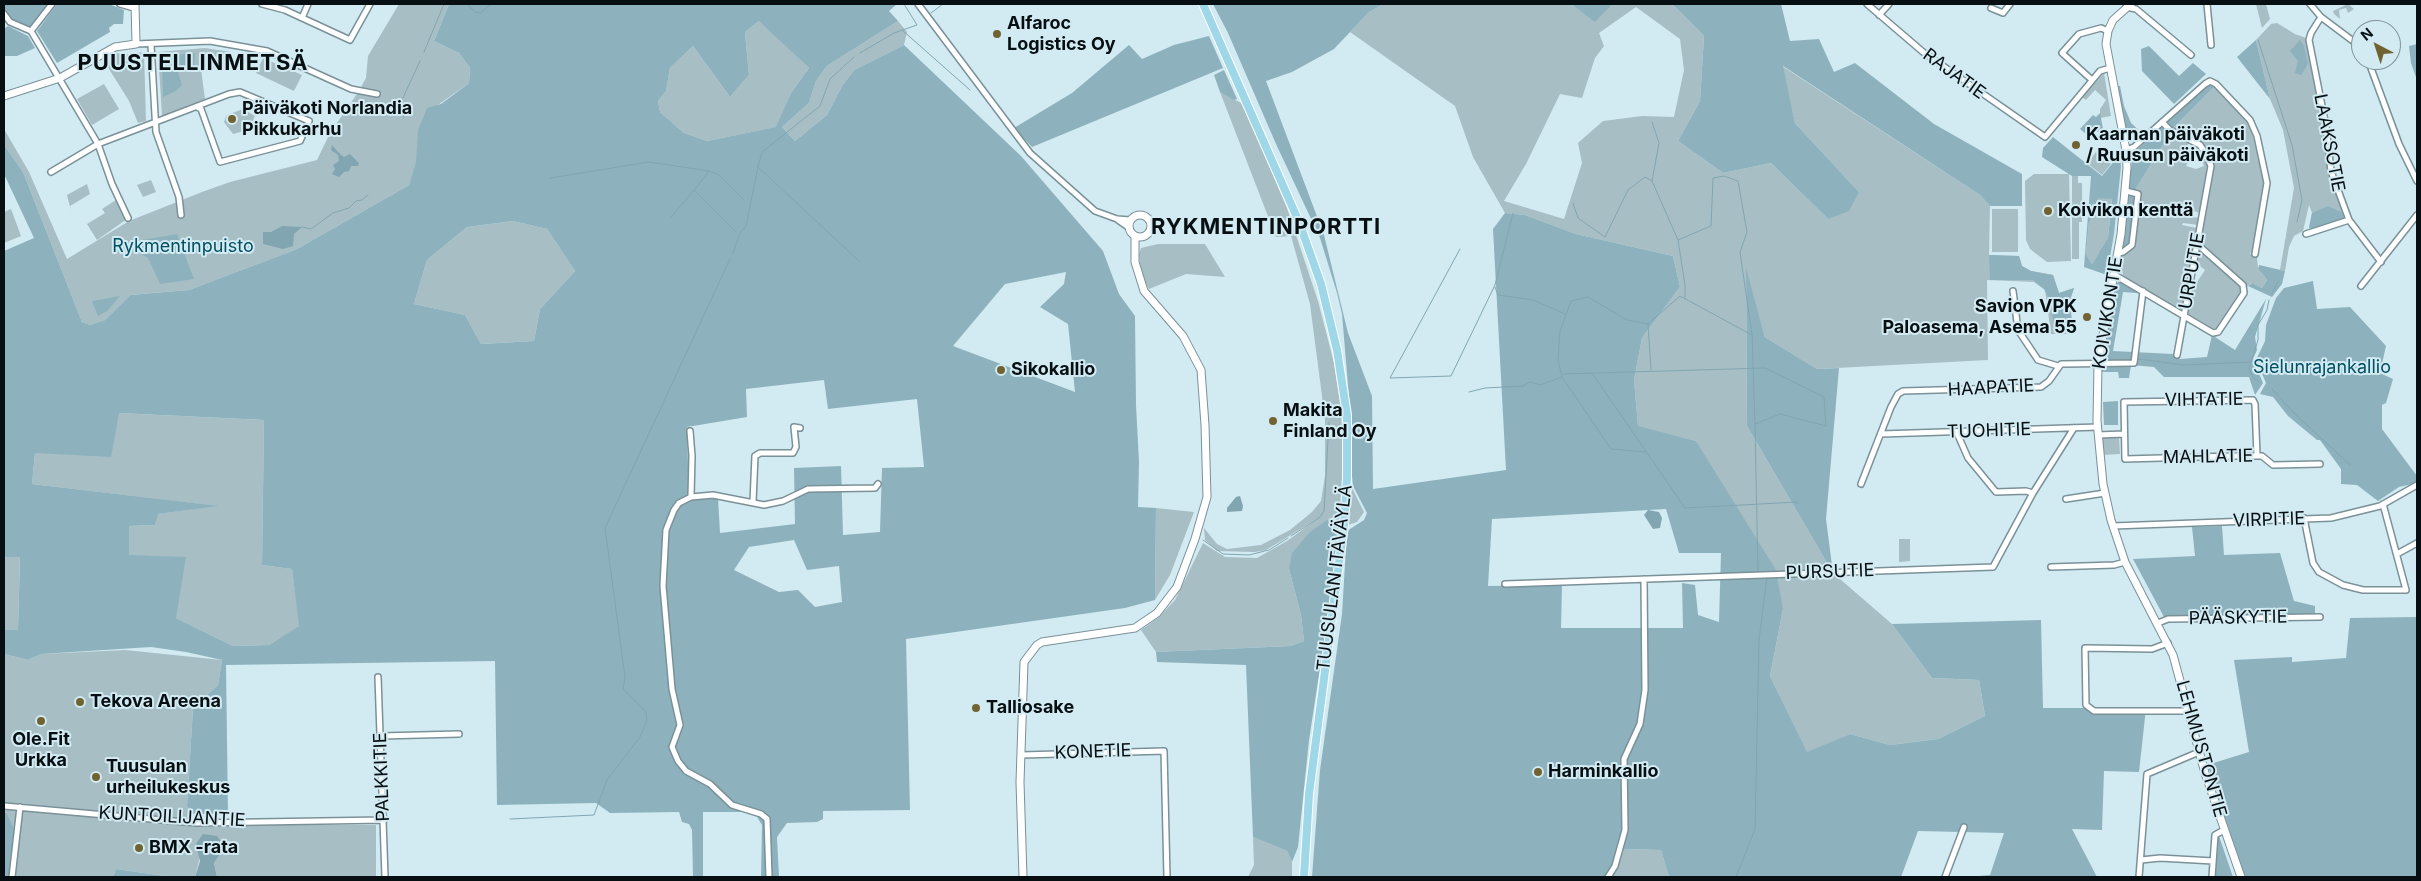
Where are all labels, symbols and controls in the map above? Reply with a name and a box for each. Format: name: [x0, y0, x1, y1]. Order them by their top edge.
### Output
place label: Alfaroc Logistics Oy: [1007, 13, 1116, 56]
north arrow: [2351, 20, 2401, 70]
text: N: [2357, 24, 2376, 44]
marker: Alfaroc Logistics Oy: [991, 28, 1003, 40]
street label: RAJATIE: [1918, 44, 1990, 104]
district label: PUUSTELLINMETSÄ: [76, 50, 310, 76]
street label: LAAKSOTIE: [2309, 92, 2349, 194]
place label: Päiväkoti Norlandia Pikkukarhu: [242, 98, 412, 140]
marker: Päiväkoti Norlandia Pikkukarhu: [226, 113, 238, 125]
place label: Kaarnan päiväkoti / Ruusun päiväkoti: [2086, 124, 2249, 166]
marker: Kaarnan päiväkoti / Ruusun päiväkoti: [2070, 139, 2082, 151]
place label: Koivikon kenttä: [2058, 200, 2193, 222]
marker: Koivikon kenttä: [2042, 205, 2054, 217]
district label: RYKMENTINPORTTI: [1149, 214, 1383, 240]
street label: URPUTIE: [2175, 231, 2209, 311]
park label: Rykmentinpuisto: [112, 236, 254, 258]
street label: KOIVIKONTIE: [2088, 255, 2128, 371]
place label: Savion VPK Paloasema, Asema 55: [1882, 296, 2077, 338]
marker: Savion VPK Paloasema, Asema 55: [2081, 311, 2093, 323]
park label: Sielunrajankallio: [2253, 357, 2391, 379]
place label: Sikokallio: [1011, 359, 1095, 381]
marker: Sikokallio: [995, 364, 1007, 376]
street label: HAAPATIE: [1947, 375, 2035, 401]
street label: VIHTATIE: [2164, 389, 2244, 411]
place label: Makita Finland Oy: [1283, 400, 1376, 442]
marker: Makita Finland Oy: [1267, 415, 1279, 427]
street label: TUOHITIE: [1947, 419, 2031, 443]
street label: MAHLATIE: [2163, 445, 2253, 469]
street label: TUUSULAN ITÄVÄYLÄ: [1313, 483, 1357, 673]
street label: VIRPITIE: [2232, 508, 2306, 532]
street label: PURSUTIE: [1785, 560, 1875, 584]
street label: PÄÄSKYTIE: [2188, 606, 2288, 630]
street label: LEHMUSTONTIE: [2171, 678, 2231, 820]
place label: Tekova Areena: [90, 691, 221, 713]
marker: Tekova Areena: [74, 696, 86, 708]
place label: Talliosake: [986, 697, 1074, 719]
marker: Talliosake: [970, 702, 982, 714]
marker: Ole.Fit Urkka: [35, 715, 47, 727]
place label: Ole.Fit Urkka: [12, 729, 70, 772]
street label: PALKKITIE: [370, 732, 394, 822]
street label: KONETIE: [1054, 740, 1132, 764]
place label: Tuusulan urheilukeskus: [106, 756, 230, 799]
place label: Harminkallio: [1548, 761, 1658, 783]
marker: Harminkallio: [1532, 766, 1544, 778]
marker: Tuusulan urheilukeskus: [90, 771, 102, 783]
street label: KUNTOILIJANTIE: [98, 802, 246, 832]
place label: BMX -rata: [149, 837, 238, 859]
marker: BMX -rata: [133, 842, 145, 854]

